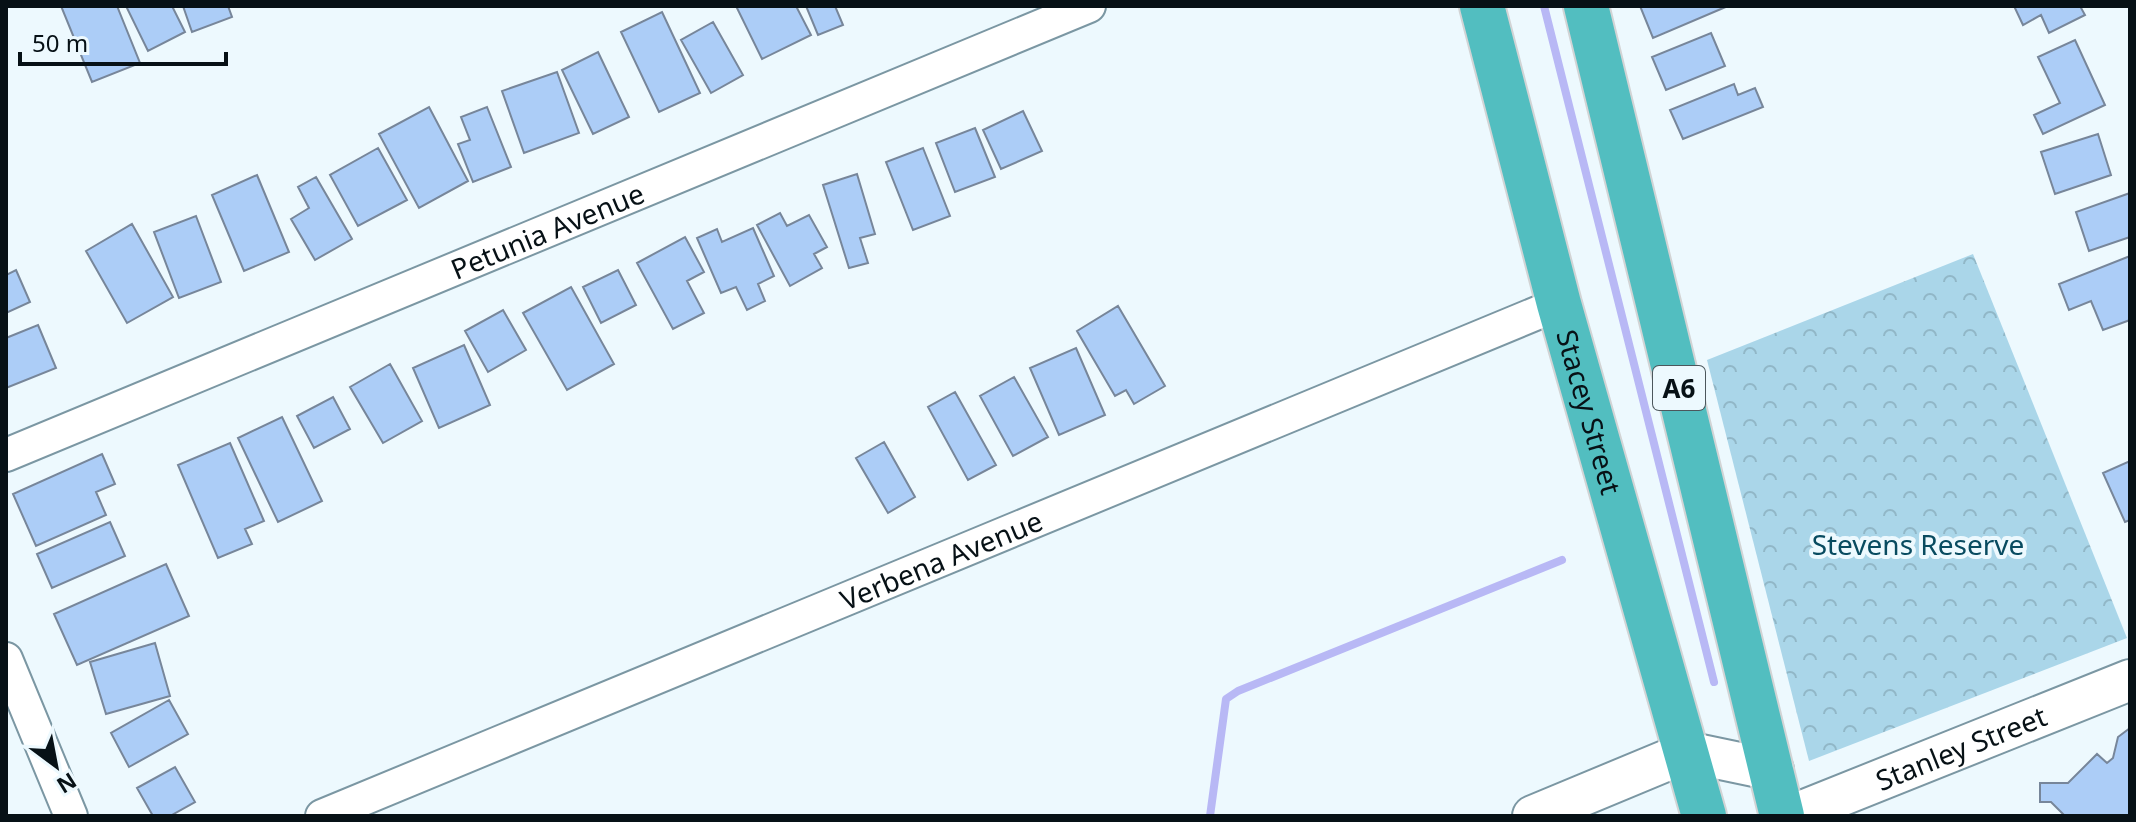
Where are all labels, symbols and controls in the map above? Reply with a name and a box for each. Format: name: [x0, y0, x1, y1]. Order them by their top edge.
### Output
scale bar: [20, 16, 226, 66]
text: 50 m: [32, 26, 88, 59]
street label: Petunia Avenue: [445, 174, 650, 288]
street label: Stacey Street: [1548, 325, 1631, 499]
road number: A6: [1653, 366, 1705, 410]
street label: Verbena Avenue: [834, 501, 1048, 618]
park label: Stevens Reserve: [1812, 525, 2024, 563]
street label: Stanley Street: [1870, 696, 2052, 799]
north arrow: [16, 726, 96, 806]
text: N: [52, 766, 83, 801]

